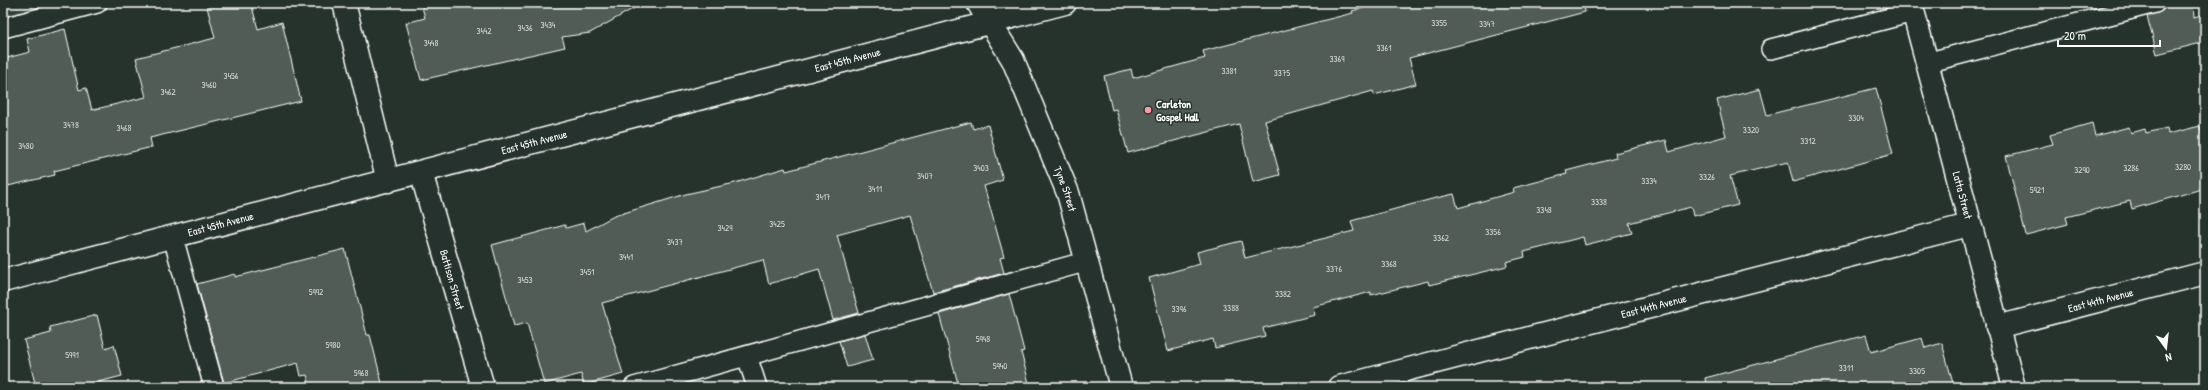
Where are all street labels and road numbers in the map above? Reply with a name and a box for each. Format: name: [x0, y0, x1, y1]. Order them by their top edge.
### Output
street label: East 45th Avenue: [813, 44, 883, 75]
street label: East 45th Avenue: [500, 127, 569, 157]
street label: Tyne Street: [1051, 164, 1080, 213]
street label: Latta Street: [1950, 170, 1976, 221]
street label: East 45th Avenue: [186, 209, 256, 239]
street label: Battison Street: [437, 248, 467, 311]
street label: East 44th Avenue: [2066, 285, 2135, 315]
street label: East 44th Avenue: [1620, 291, 1689, 321]

